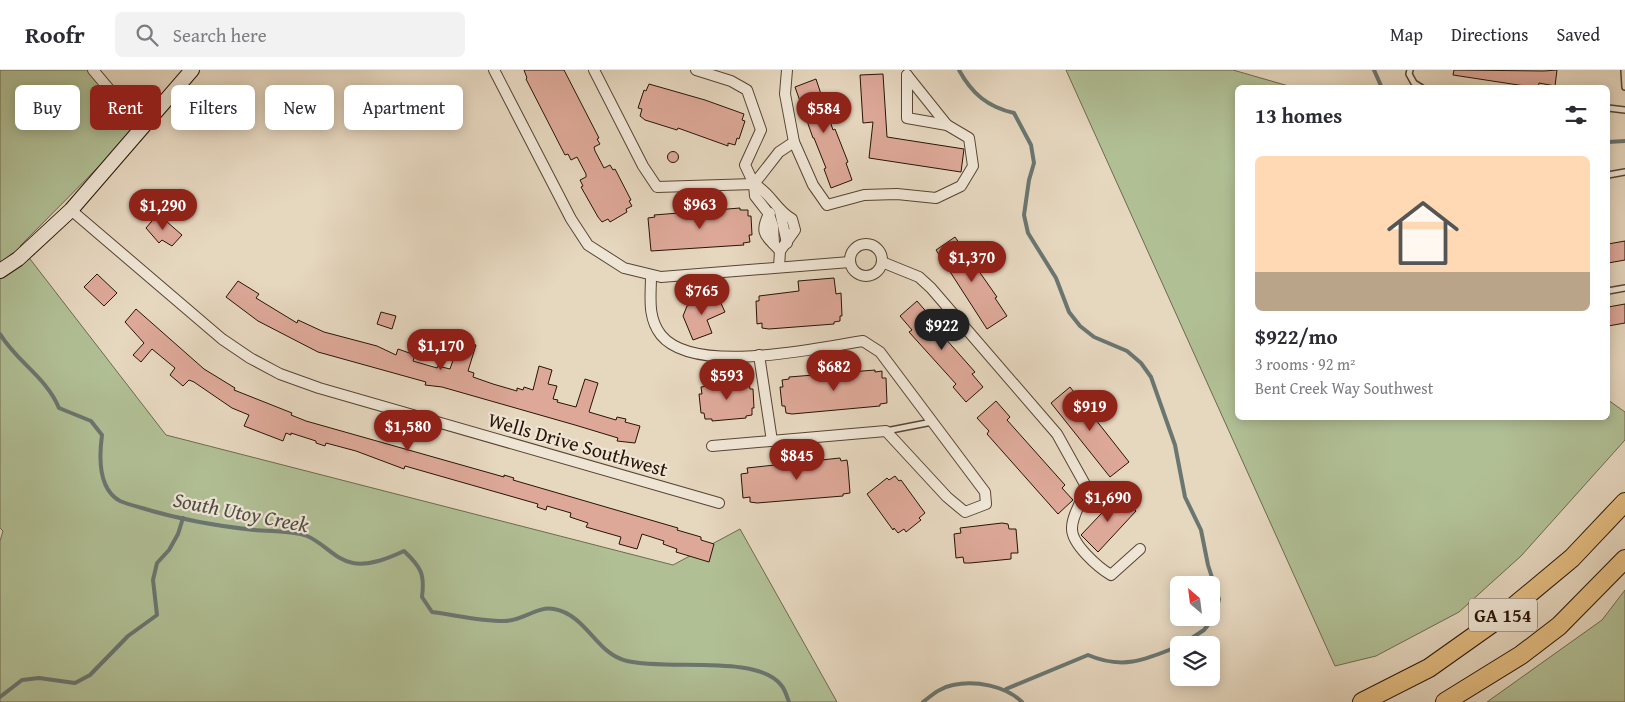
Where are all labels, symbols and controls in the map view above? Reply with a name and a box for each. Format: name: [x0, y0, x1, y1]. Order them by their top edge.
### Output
search box: [115, 12, 465, 57]
text: Roofr: [25, 17, 85, 52]
icon: search: [133, 21, 161, 49]
text: Search here: [173, 21, 267, 49]
text: Map: [1390, 21, 1423, 48]
text: Directions: [1451, 21, 1528, 48]
text: Saved: [1556, 21, 1600, 48]
chip: Buy: [15, 85, 80, 130]
chip: Rent: [90, 85, 161, 130]
chip: Filters: [171, 85, 255, 130]
chip: New: [265, 85, 334, 130]
chip: Apartment: [344, 85, 463, 130]
pin: $584: [794, 92, 854, 134]
text: $584: [807, 96, 841, 120]
text: 13 homes: [1255, 100, 1342, 131]
icon: filters: [1562, 101, 1590, 129]
pin: $963: [670, 188, 730, 230]
icon: home: [1378, 188, 1468, 278]
pin: $1,290: [122, 189, 204, 231]
text: $963: [683, 192, 717, 216]
text: $1,290: [140, 193, 186, 217]
pin: $1,370: [931, 240, 1013, 283]
text: $1,370: [949, 245, 995, 269]
pin: $765: [672, 274, 732, 316]
text: $765: [685, 278, 719, 302]
pin: $922: [912, 308, 972, 351]
text: $922: [925, 313, 959, 337]
text: $922/mo: [1255, 321, 1338, 352]
pin: $1,170: [400, 328, 482, 371]
text: $1,170: [418, 333, 464, 357]
pin: $682: [804, 350, 864, 392]
text: 3 rooms · 92 m²: [1255, 352, 1355, 376]
text: $682: [817, 354, 851, 378]
pin: $593: [697, 358, 757, 401]
text: $593: [710, 363, 744, 387]
text: Bent Creek Way Southwest: [1255, 376, 1433, 400]
pin: $919: [1060, 390, 1120, 432]
text: $919: [1073, 394, 1107, 418]
street label: Wells Drive Southwest: [485, 404, 671, 484]
pin: $1,580: [367, 410, 449, 452]
text: $1,580: [385, 414, 431, 438]
pin: $845: [767, 438, 827, 481]
text: $845: [780, 443, 814, 467]
pin: $1,690: [1067, 480, 1149, 523]
water label: South Utoy Creek: [171, 484, 312, 540]
text: $1,690: [1085, 485, 1131, 509]
north arrow: [1170, 576, 1220, 626]
map controls: [1170, 576, 1220, 686]
road number: GA 154: [1469, 598, 1537, 632]
button: layers: [1170, 636, 1220, 686]

